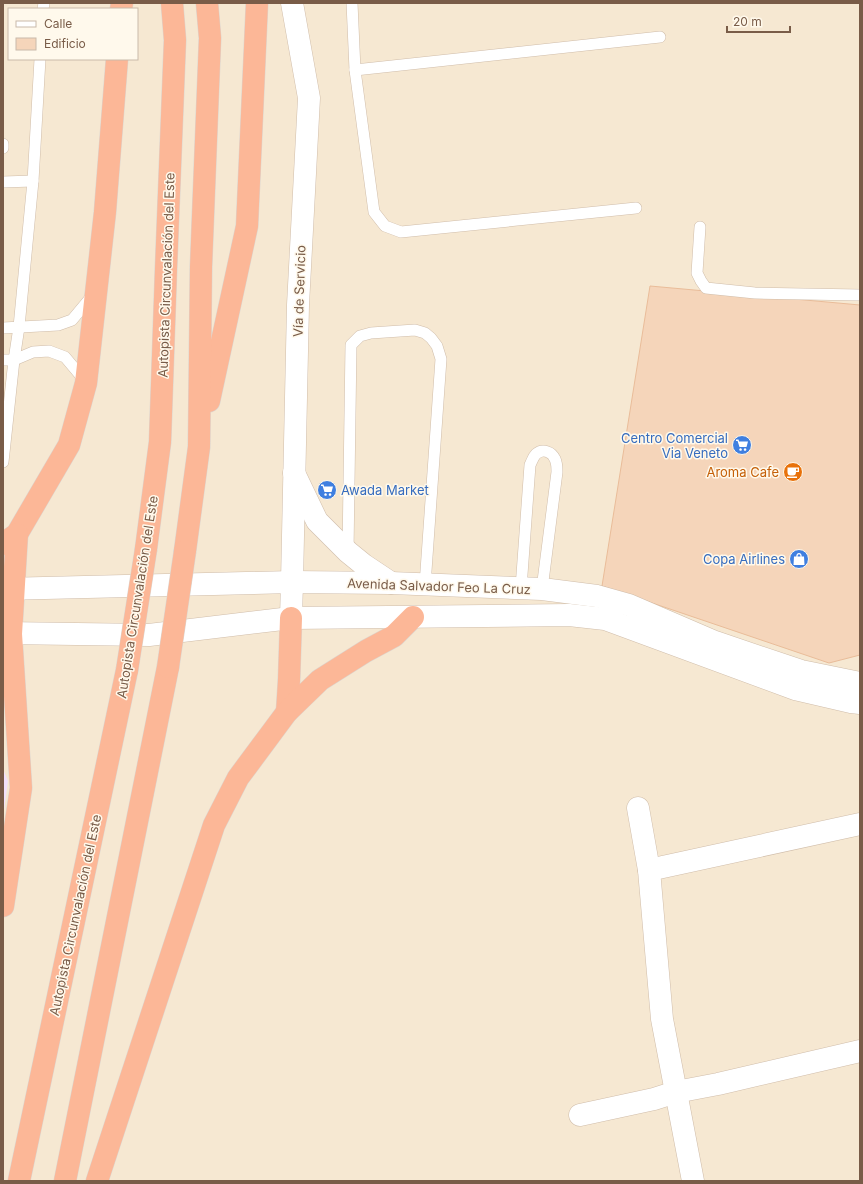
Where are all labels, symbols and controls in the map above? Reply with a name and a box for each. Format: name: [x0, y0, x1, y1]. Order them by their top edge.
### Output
legend: [8, 8, 138, 60]
scale bar: [727, 8, 790, 34]
text: 20 m: [733, 14, 762, 29]
text: Calle: [44, 16, 72, 31]
text: Edificio: [44, 36, 86, 51]
street label: Autopista Circunvalación del Este: [154, 172, 178, 378]
street label: Vía de Servicio: [289, 244, 309, 337]
place label: Centro Comercial Via Veneto: [621, 430, 728, 461]
supermarket icon: Centro Comercial Via Veneto: [731, 434, 753, 456]
cafe icon: Aroma Cafe: [782, 461, 804, 483]
place label: Aroma Cafe: [706, 464, 779, 480]
supermarket icon: Awada Market: [316, 479, 338, 501]
place label: Awada Market: [341, 482, 429, 498]
street label: Autopista Circunvalación del Este: [113, 494, 161, 700]
shop icon: Copa Airlines: [788, 548, 810, 570]
place label: Copa Airlines: [703, 551, 785, 567]
street label: Avenida Salvador Feo La Cruz: [347, 575, 531, 597]
street label: Autopista Circunvalación del Este: [46, 813, 104, 1017]

